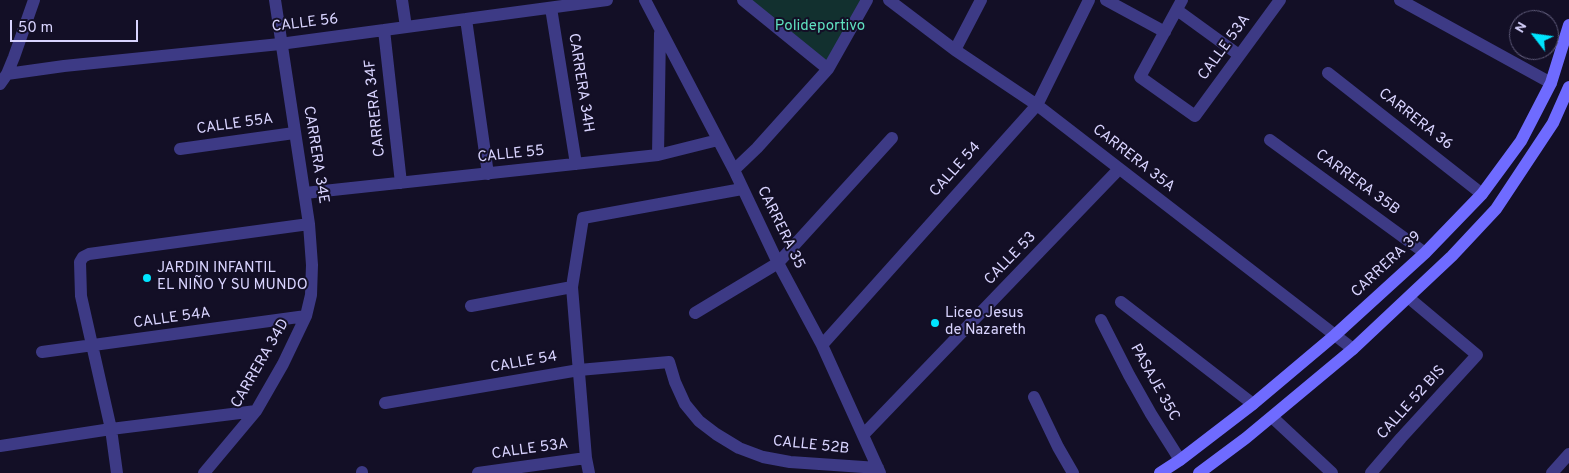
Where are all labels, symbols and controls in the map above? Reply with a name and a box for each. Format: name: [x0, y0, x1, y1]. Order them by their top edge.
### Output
scale bar: [12, 10, 140, 42]
north arrow: [1509, 10, 1559, 60]
street label: CALLE 56: [271, 11, 339, 37]
street label: CALLE 53A: [1195, 12, 1255, 84]
park label: Polideportivo: [775, 18, 865, 36]
text: 50 m: [18, 19, 53, 38]
text: N: [1512, 19, 1531, 36]
street label: CARRERA 34H: [563, 32, 597, 134]
street label: CARRERA 34F: [362, 58, 390, 158]
street label: CARRERA 36: [1374, 85, 1456, 155]
street label: CARRERA 34E: [298, 105, 332, 205]
street label: CALLE 55A: [196, 111, 274, 139]
street label: CARRERA 35A: [1088, 121, 1178, 197]
street label: CALLE 54: [927, 139, 985, 201]
street label: CALLE 55: [477, 143, 545, 167]
street label: CARRERA 35B: [1311, 146, 1403, 220]
street label: CARRERA 35: [752, 184, 808, 272]
street label: CARRERA 39: [1348, 228, 1426, 302]
street label: CALLE 53: [981, 229, 1041, 289]
place label: JARDIN INFANTIL EL NIÑO Y SU MUNDO: [157, 260, 308, 295]
marker: JARDIN INFANTIL EL NIÑO Y SU MUNDO: [141, 272, 153, 284]
street label: CALLE 54A: [132, 305, 212, 333]
place label: Liceo Jesus de Nazareth: [945, 305, 1026, 340]
street label: CARRERA 34D: [228, 316, 294, 412]
marker: Liceo Jesus de Nazareth: [929, 317, 941, 329]
street label: PASAJE 35C: [1125, 341, 1183, 425]
street label: CALLE 54: [489, 348, 559, 378]
street label: CALLE 52 BIS: [1374, 362, 1450, 444]
street label: CALLE 52B: [772, 433, 850, 459]
street label: CALLE 53A: [491, 436, 569, 464]

